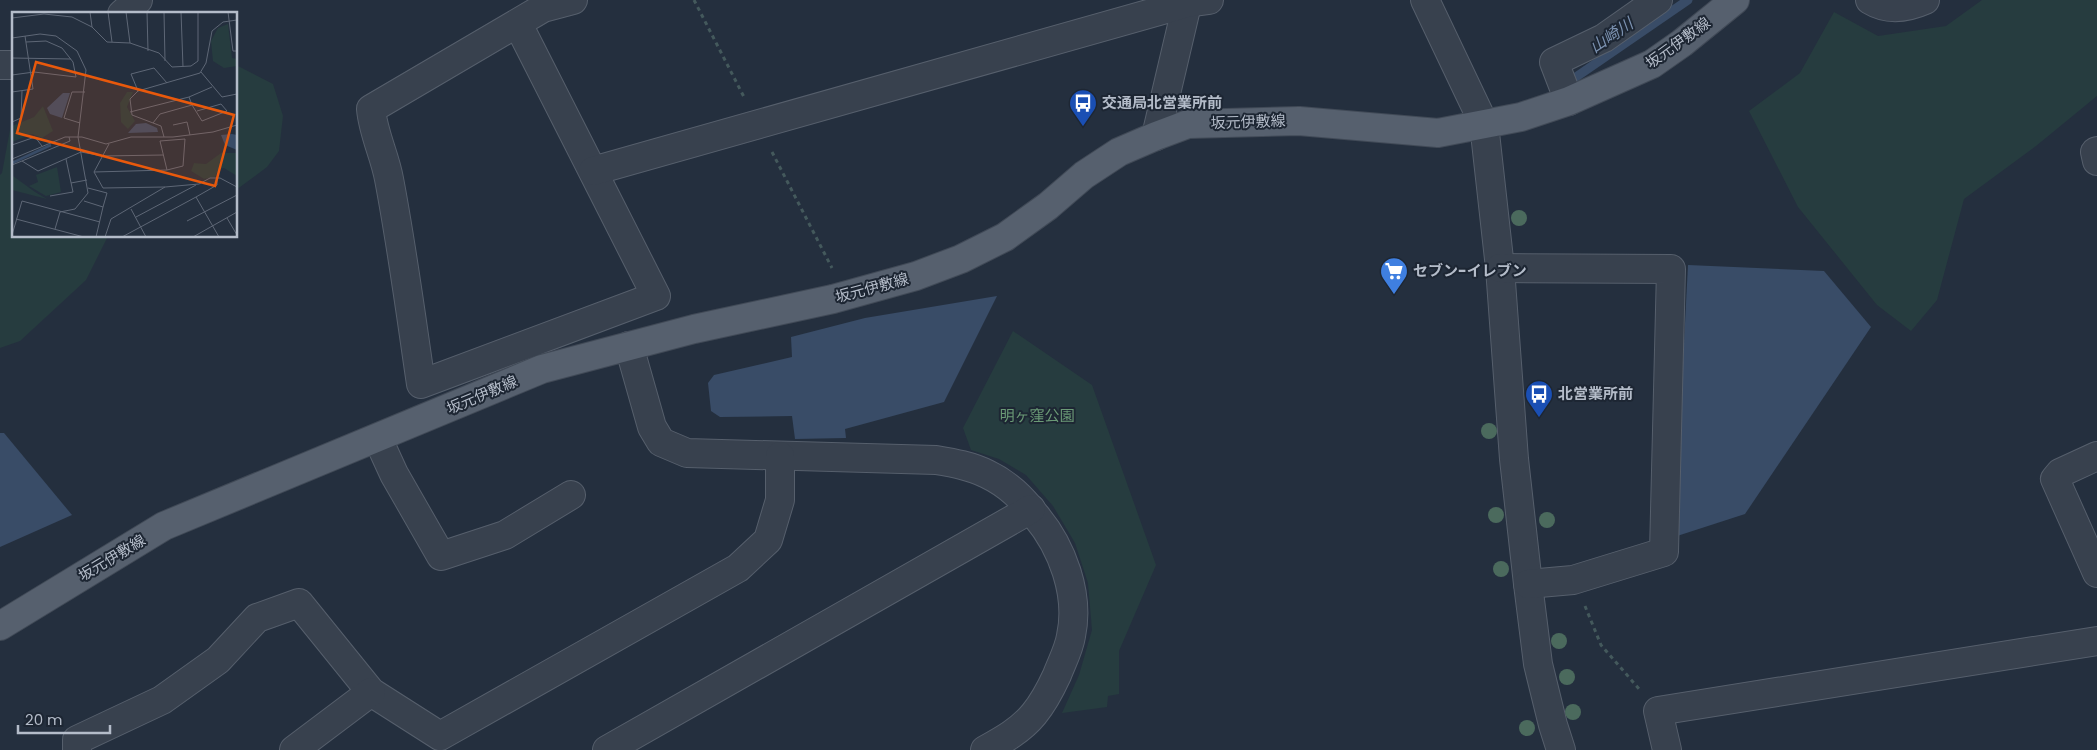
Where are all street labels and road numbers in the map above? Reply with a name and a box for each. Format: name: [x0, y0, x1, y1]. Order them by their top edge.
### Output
street label: 坂元伊敷線: [1641, 12, 1714, 73]
street label: 坂元伊敷線: [1210, 110, 1286, 133]
street label: 坂元伊敷線: [833, 268, 911, 307]
street label: 坂元伊敷線: [443, 370, 520, 419]
street label: 坂元伊敷線: [74, 529, 149, 586]

